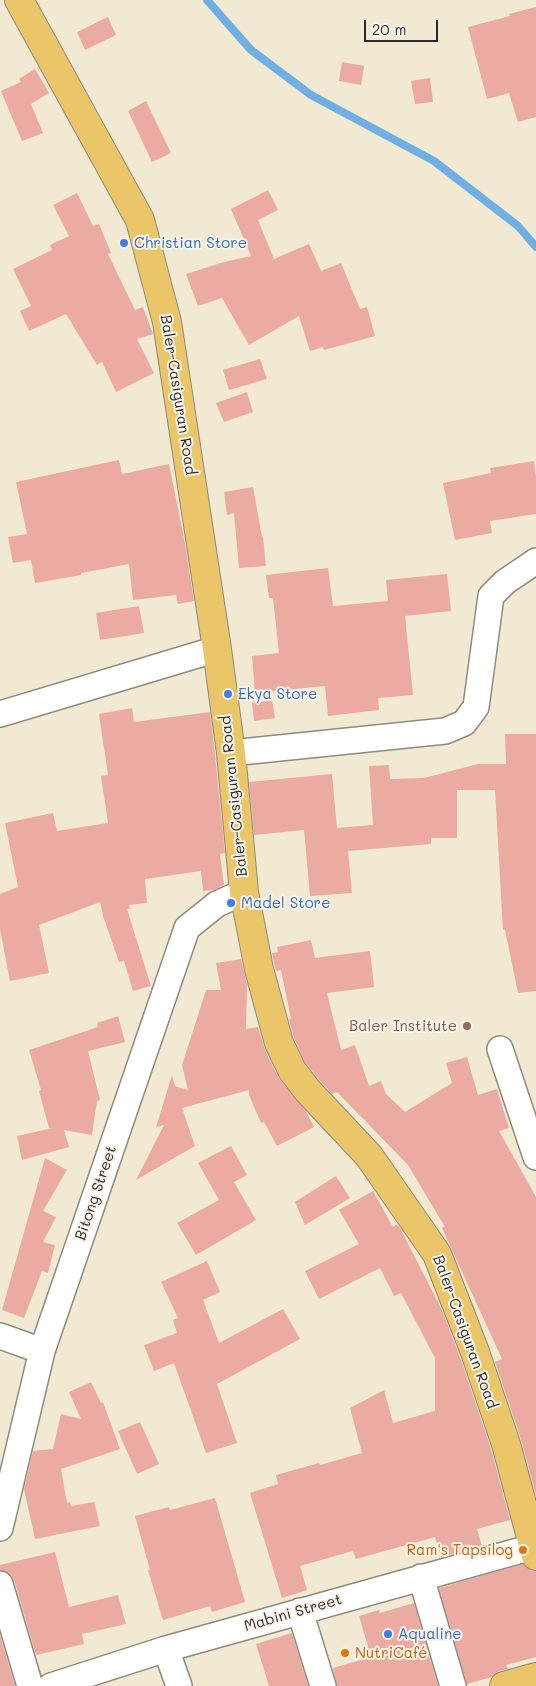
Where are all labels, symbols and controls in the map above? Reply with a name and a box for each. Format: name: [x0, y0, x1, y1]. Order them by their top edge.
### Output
scale bar: [366, 10, 440, 42]
text: 20 m: [372, 19, 406, 39]
place label: Christian Store: [134, 234, 247, 252]
marker: Christian Store: [118, 237, 130, 249]
street label: Baler-Casiguran Road: [156, 314, 200, 476]
place label: Ekya Store: [238, 685, 317, 703]
marker: Ekya Store: [222, 688, 234, 700]
street label: Baler-Casiguran Road: [217, 715, 251, 877]
place label: Madel Store: [241, 894, 330, 912]
marker: Madel Store: [225, 897, 237, 909]
place label: Baler Institute: [349, 1017, 457, 1035]
marker: Baler Institute: [461, 1020, 473, 1032]
street label: Bitong Street: [71, 1143, 121, 1243]
street label: Baler-Casiguran Road: [429, 1253, 501, 1411]
place label: Ram's Tapsilog: [406, 1541, 513, 1559]
marker: Ram's Tapsilog: [517, 1544, 529, 1556]
street label: Mabini Street: [242, 1590, 344, 1636]
place label: Aqualine: [398, 1625, 461, 1643]
marker: Aqualine: [382, 1628, 394, 1640]
place label: NutriCafé: [355, 1644, 428, 1662]
marker: NutriCafé: [339, 1647, 351, 1659]

